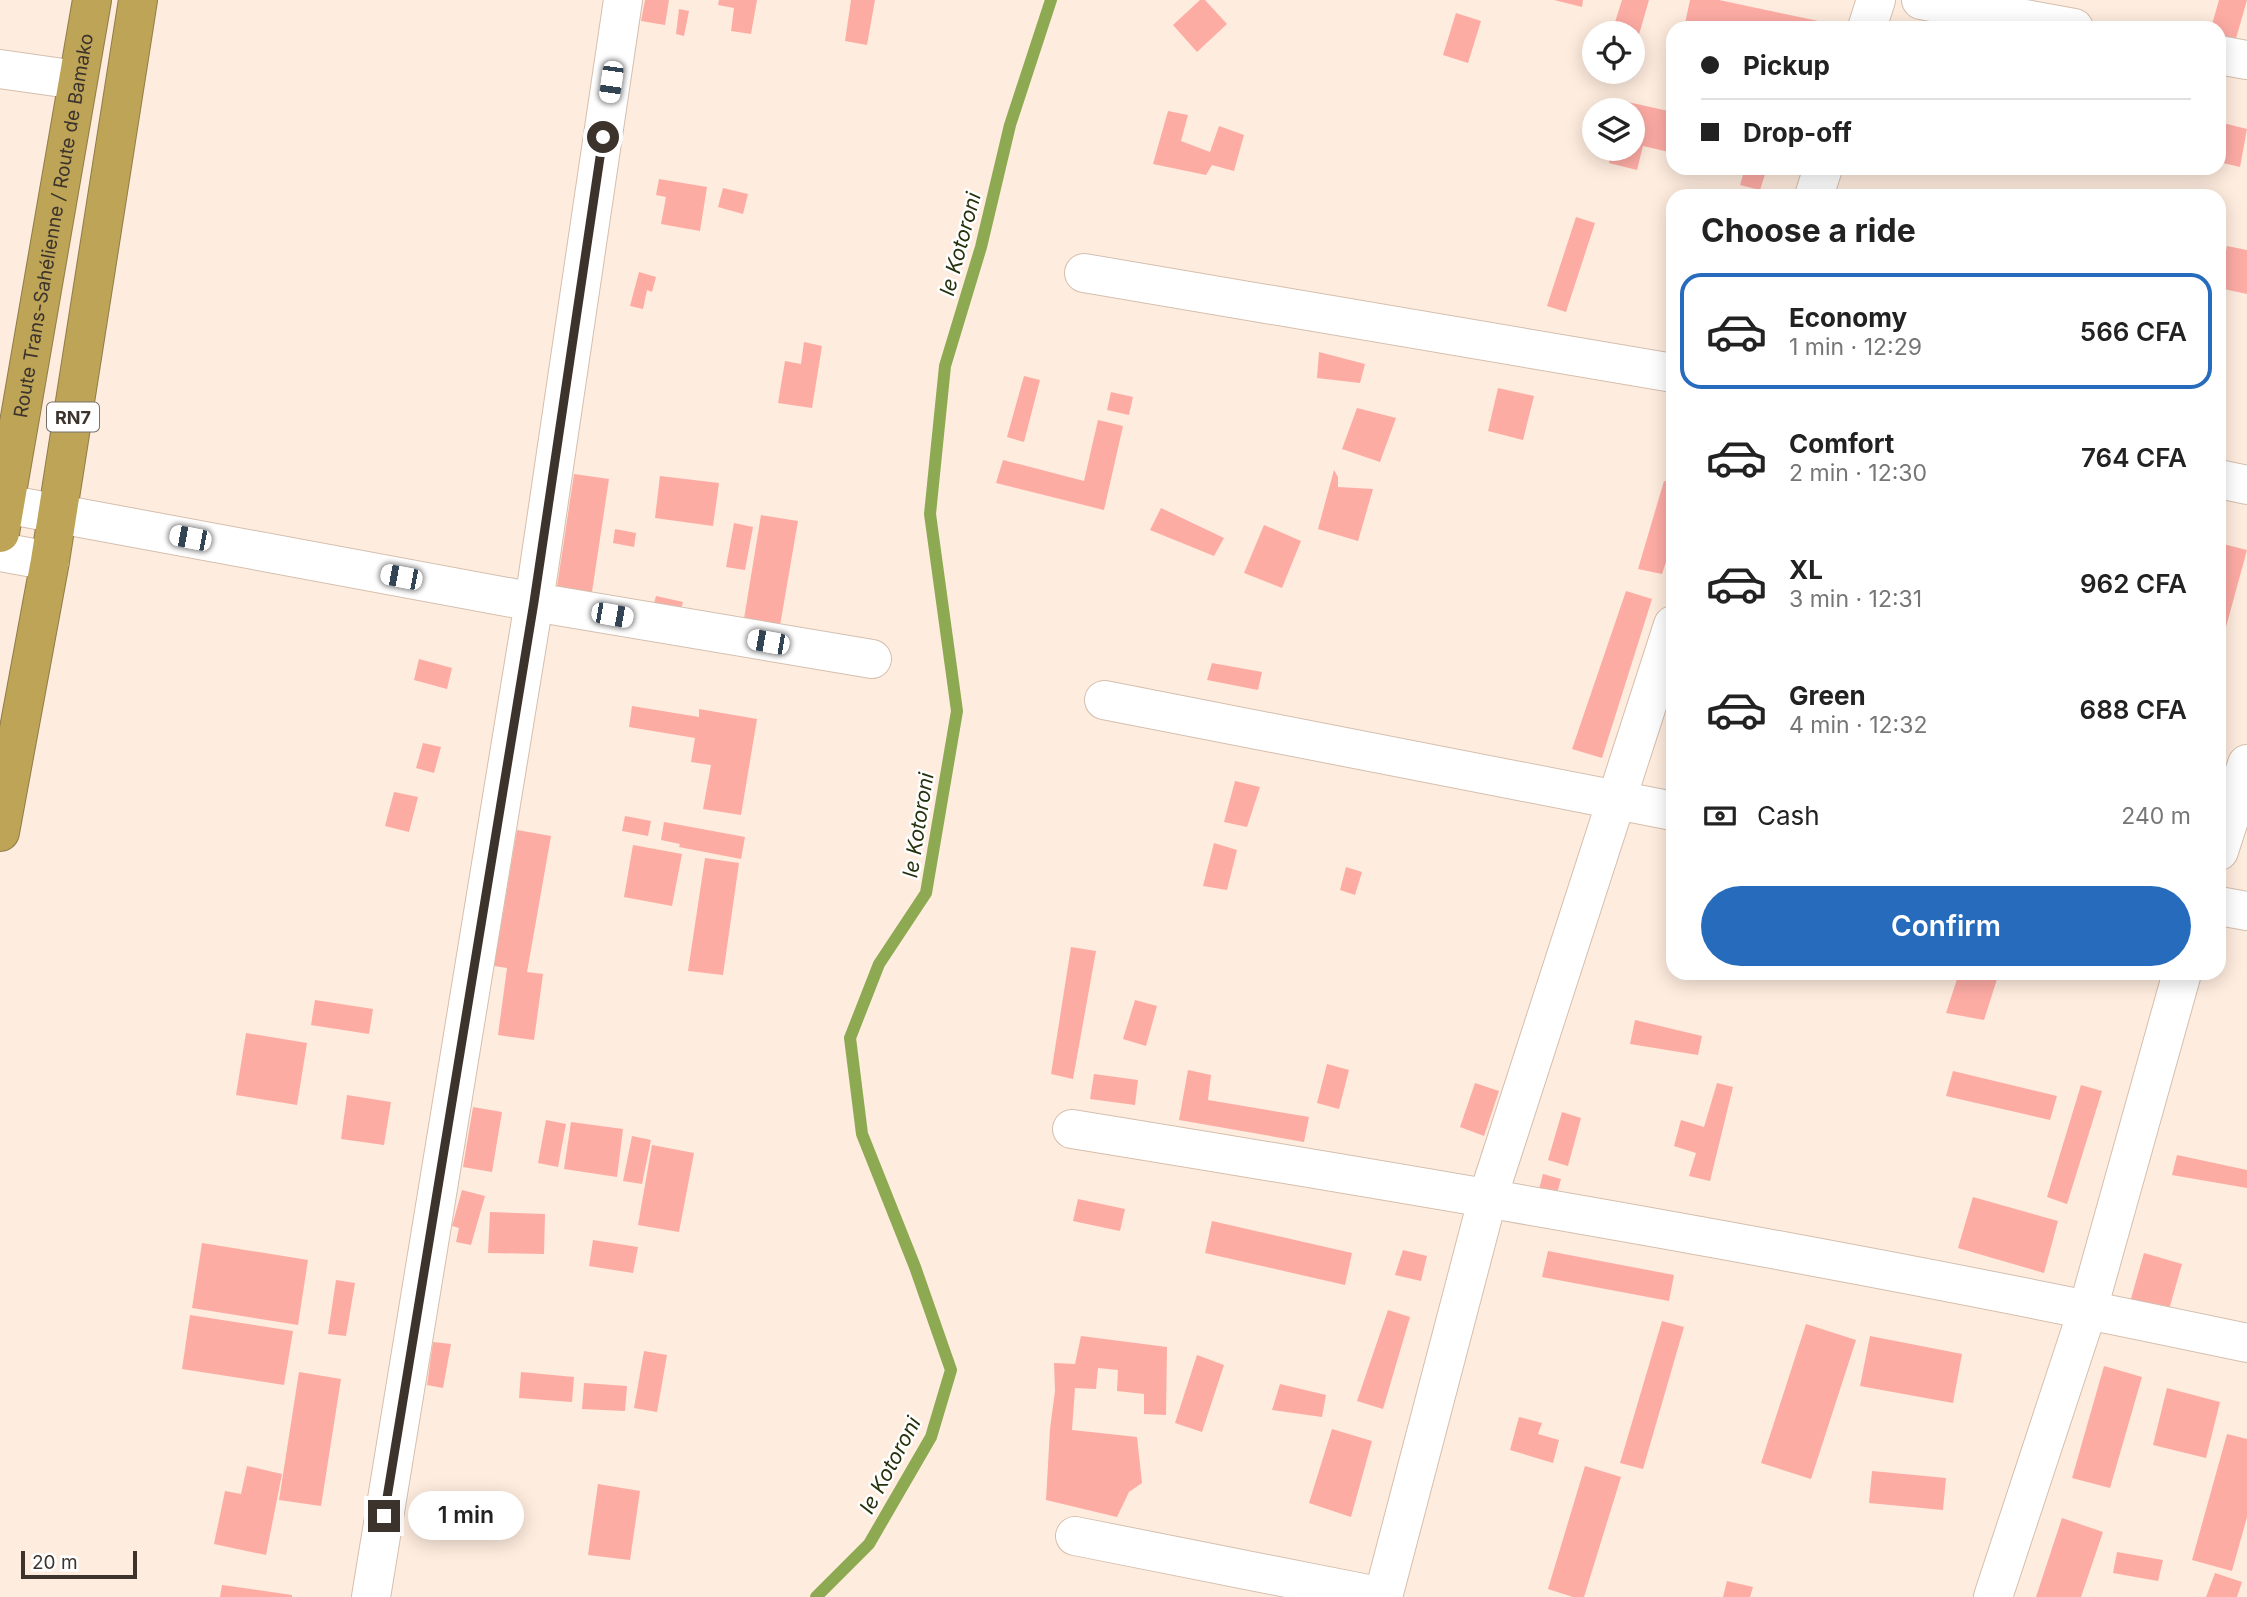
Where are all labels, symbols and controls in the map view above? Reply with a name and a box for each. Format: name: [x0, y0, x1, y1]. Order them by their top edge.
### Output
map controls: [1582, 21, 1645, 161]
button: locate: [1582, 21, 1645, 84]
street label: Route Trans-Sahélienne / Route de Bamako: [9, 32, 98, 420]
text: Pickup: [1743, 50, 1830, 81]
car: [598, 60, 625, 104]
button: layers: [1582, 98, 1645, 161]
text: Drop-off: [1743, 117, 1852, 148]
route start: [587, 121, 619, 153]
water label: le Kotoroni: [934, 189, 986, 298]
text: Choose a ride: [1701, 211, 1916, 250]
icon: car: [1705, 300, 1768, 363]
text: Economy: [1789, 302, 1907, 333]
text: 566 CFA: [2080, 316, 2187, 347]
text: 1 min · 12:29: [1789, 333, 1922, 361]
road number: RN7: [47, 402, 99, 432]
icon: car: [1705, 426, 1768, 489]
text: Comfort: [1789, 428, 1894, 459]
text: 764 CFA: [2081, 442, 2187, 473]
text: 2 min · 12:30: [1789, 459, 1927, 487]
car: [168, 524, 213, 552]
icon: car: [1705, 552, 1768, 615]
text: XL: [1789, 554, 1823, 585]
car: [379, 563, 424, 591]
text: 962 CFA: [2080, 568, 2187, 599]
text: 3 min · 12:31: [1789, 585, 1922, 613]
car: [590, 601, 635, 629]
car: [746, 628, 791, 656]
icon: car: [1705, 678, 1768, 741]
text: Green: [1789, 680, 1866, 711]
text: 688 CFA: [2080, 694, 2187, 725]
text: 4 min · 12:32: [1789, 711, 1927, 739]
water label: le Kotoroni: [897, 770, 939, 879]
icon: cash: [1701, 797, 1739, 835]
text: Cash: [1757, 800, 1820, 831]
text: 240 m: [2121, 802, 2191, 830]
button: Confirm: [1701, 886, 2191, 966]
water label: le Kotoroni: [854, 1412, 926, 1518]
callout: 1 min: [408, 1492, 524, 1540]
route end: [368, 1500, 400, 1532]
text: 1 min: [438, 1501, 494, 1529]
scale bar: [21, 1548, 136, 1580]
text: 20 m: [32, 1551, 78, 1574]

